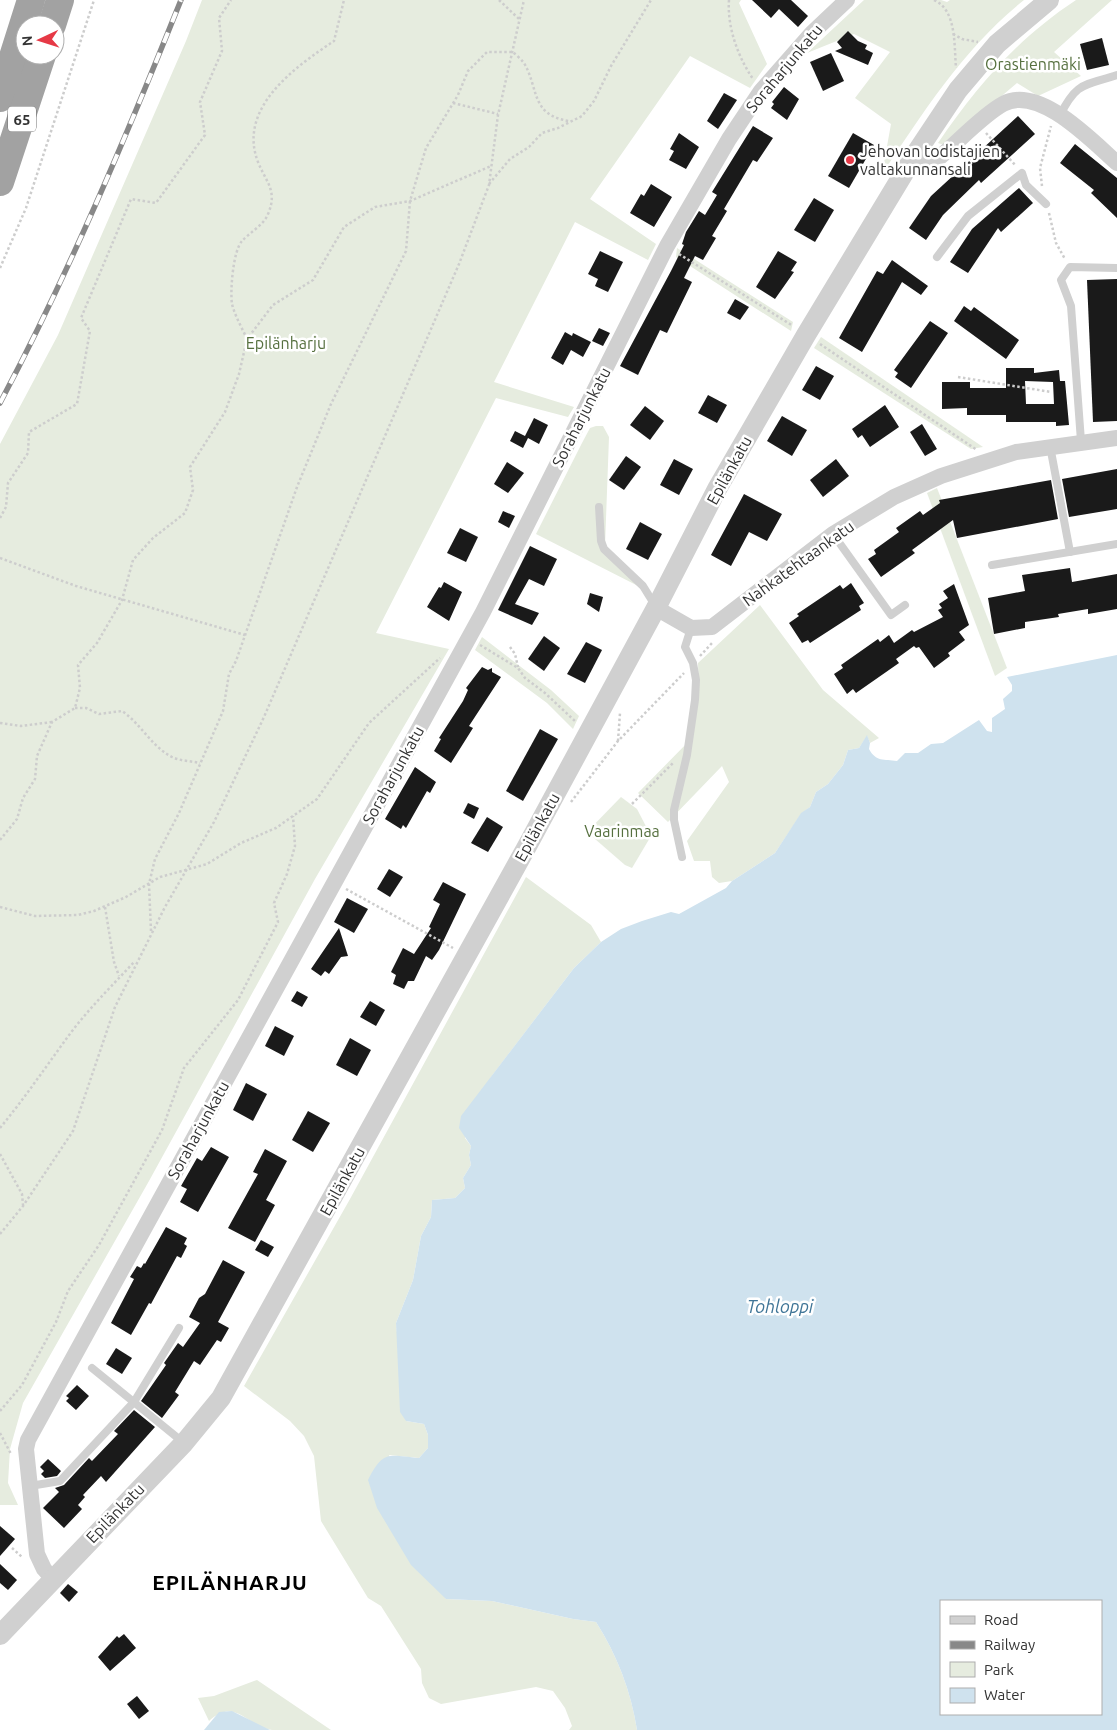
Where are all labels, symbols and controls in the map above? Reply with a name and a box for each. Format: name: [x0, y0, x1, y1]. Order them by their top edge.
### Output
north arrow: [15, 15, 65, 65]
street label: Soraharjunkatu: [742, 20, 826, 116]
text: N: [19, 35, 35, 47]
park label: Orastienmäki: [985, 55, 1081, 73]
road number: 65: [8, 106, 36, 132]
place label: Jehovan todistajien valtakunnansali: [860, 142, 1000, 178]
marker: Jehovan todistajien valtakunnansali: [844, 154, 856, 166]
park label: Epilänharju: [246, 334, 326, 352]
street label: Soraharjunkatu: [548, 364, 614, 470]
street label: Epilänkatu: [703, 433, 755, 507]
street label: Nahkatehtaankatu: [739, 517, 857, 609]
street label: Soraharjunkatu: [359, 723, 427, 827]
street label: Epilänkatu: [511, 790, 563, 864]
park label: Vaarinmaa: [584, 822, 660, 840]
street label: Soraharjunkatu: [164, 1078, 232, 1182]
street label: Epilänkatu: [316, 1144, 368, 1218]
water label: Tohloppi: [747, 1296, 814, 1316]
street label: Epilänkatu: [82, 1480, 148, 1546]
district label: EPILÄNHARJU: [152, 1570, 308, 1594]
legend: [940, 1600, 1102, 1715]
text: Road: [984, 1611, 1019, 1628]
text: Railway: [984, 1636, 1035, 1653]
text: Park: [984, 1661, 1014, 1678]
text: Water: [984, 1686, 1025, 1703]

